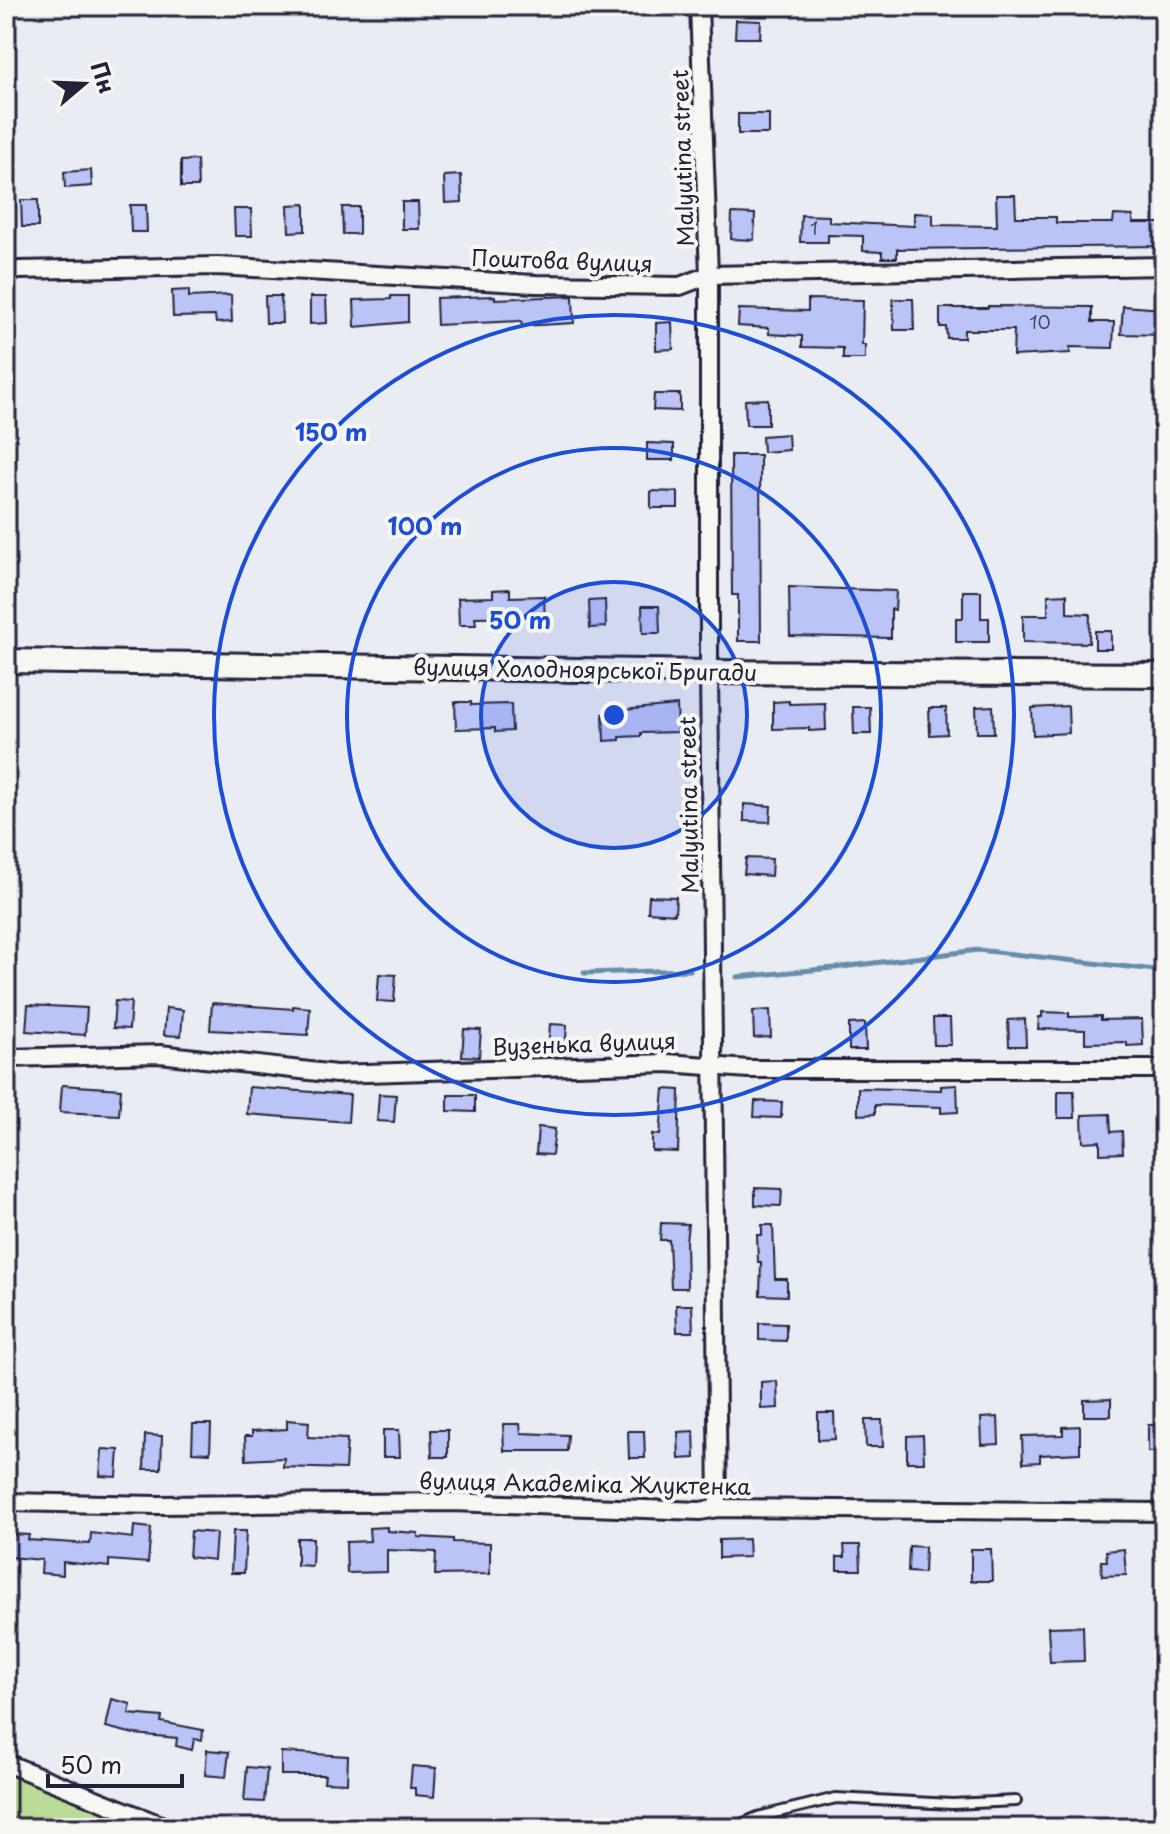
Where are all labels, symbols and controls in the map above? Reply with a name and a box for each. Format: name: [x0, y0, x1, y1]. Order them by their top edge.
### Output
north arrow: [44, 44, 124, 124]
text: Пн: [84, 57, 125, 97]
street label: Malyutina street: [662, 69, 701, 247]
house number: 1: [810, 214, 818, 241]
street label: Поштова вулиця: [471, 240, 653, 279]
house number: 10: [1029, 308, 1051, 335]
text: 150 m: [295, 413, 367, 449]
text: 100 m: [388, 507, 462, 543]
text: 50 m: [489, 601, 551, 637]
street label: вулиця Холодноярської Бригади: [413, 649, 757, 688]
centre of rings: [600, 701, 628, 729]
street label: Malyutina street: [669, 716, 706, 894]
street label: Вузенька вулиця: [492, 1023, 676, 1062]
street label: вулиця Академіка Жлуктенка: [419, 1463, 751, 1502]
scale bar: [48, 1738, 182, 1788]
text: 50 m: [60, 1746, 122, 1782]

